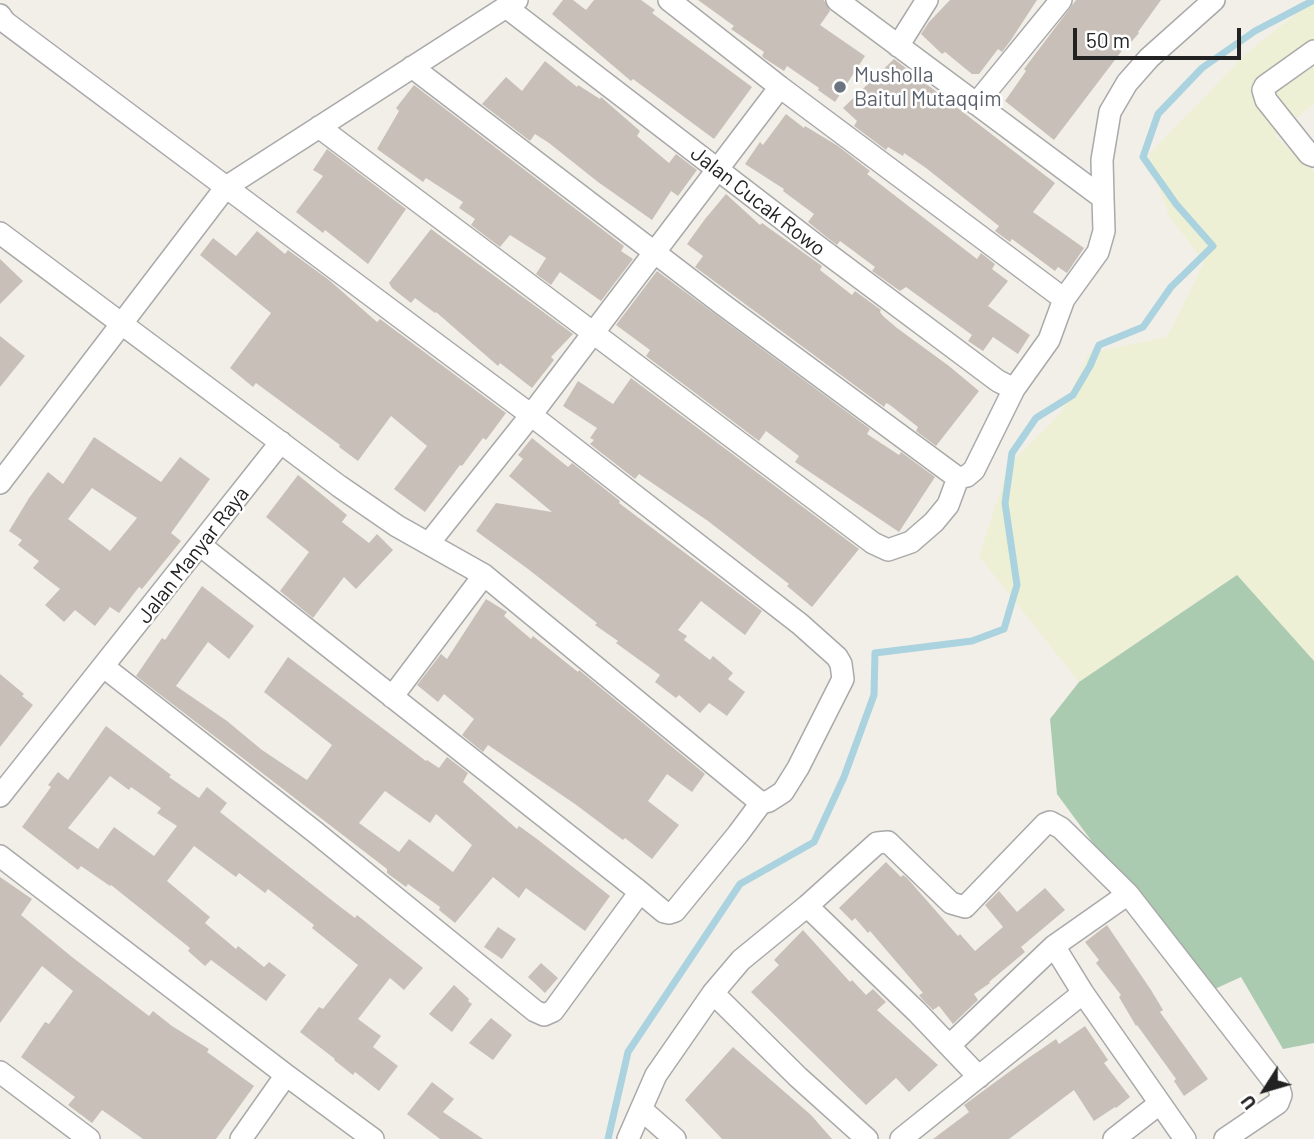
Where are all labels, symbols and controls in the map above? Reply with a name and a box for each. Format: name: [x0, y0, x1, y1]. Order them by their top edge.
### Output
scale bar: [1076, 14, 1244, 58]
text: 50 m: [1086, 27, 1130, 52]
place label: Musholla Baitul Mutaqqim: [854, 62, 1002, 112]
marker: Musholla Baitul Mutaqqim: [832, 79, 848, 95]
street label: Jalan Cucak Rowo: [685, 140, 831, 262]
street label: Jalan Manyar Raya: [132, 482, 254, 628]
north arrow: [1230, 1055, 1300, 1125]
text: U: [1235, 1091, 1261, 1115]

